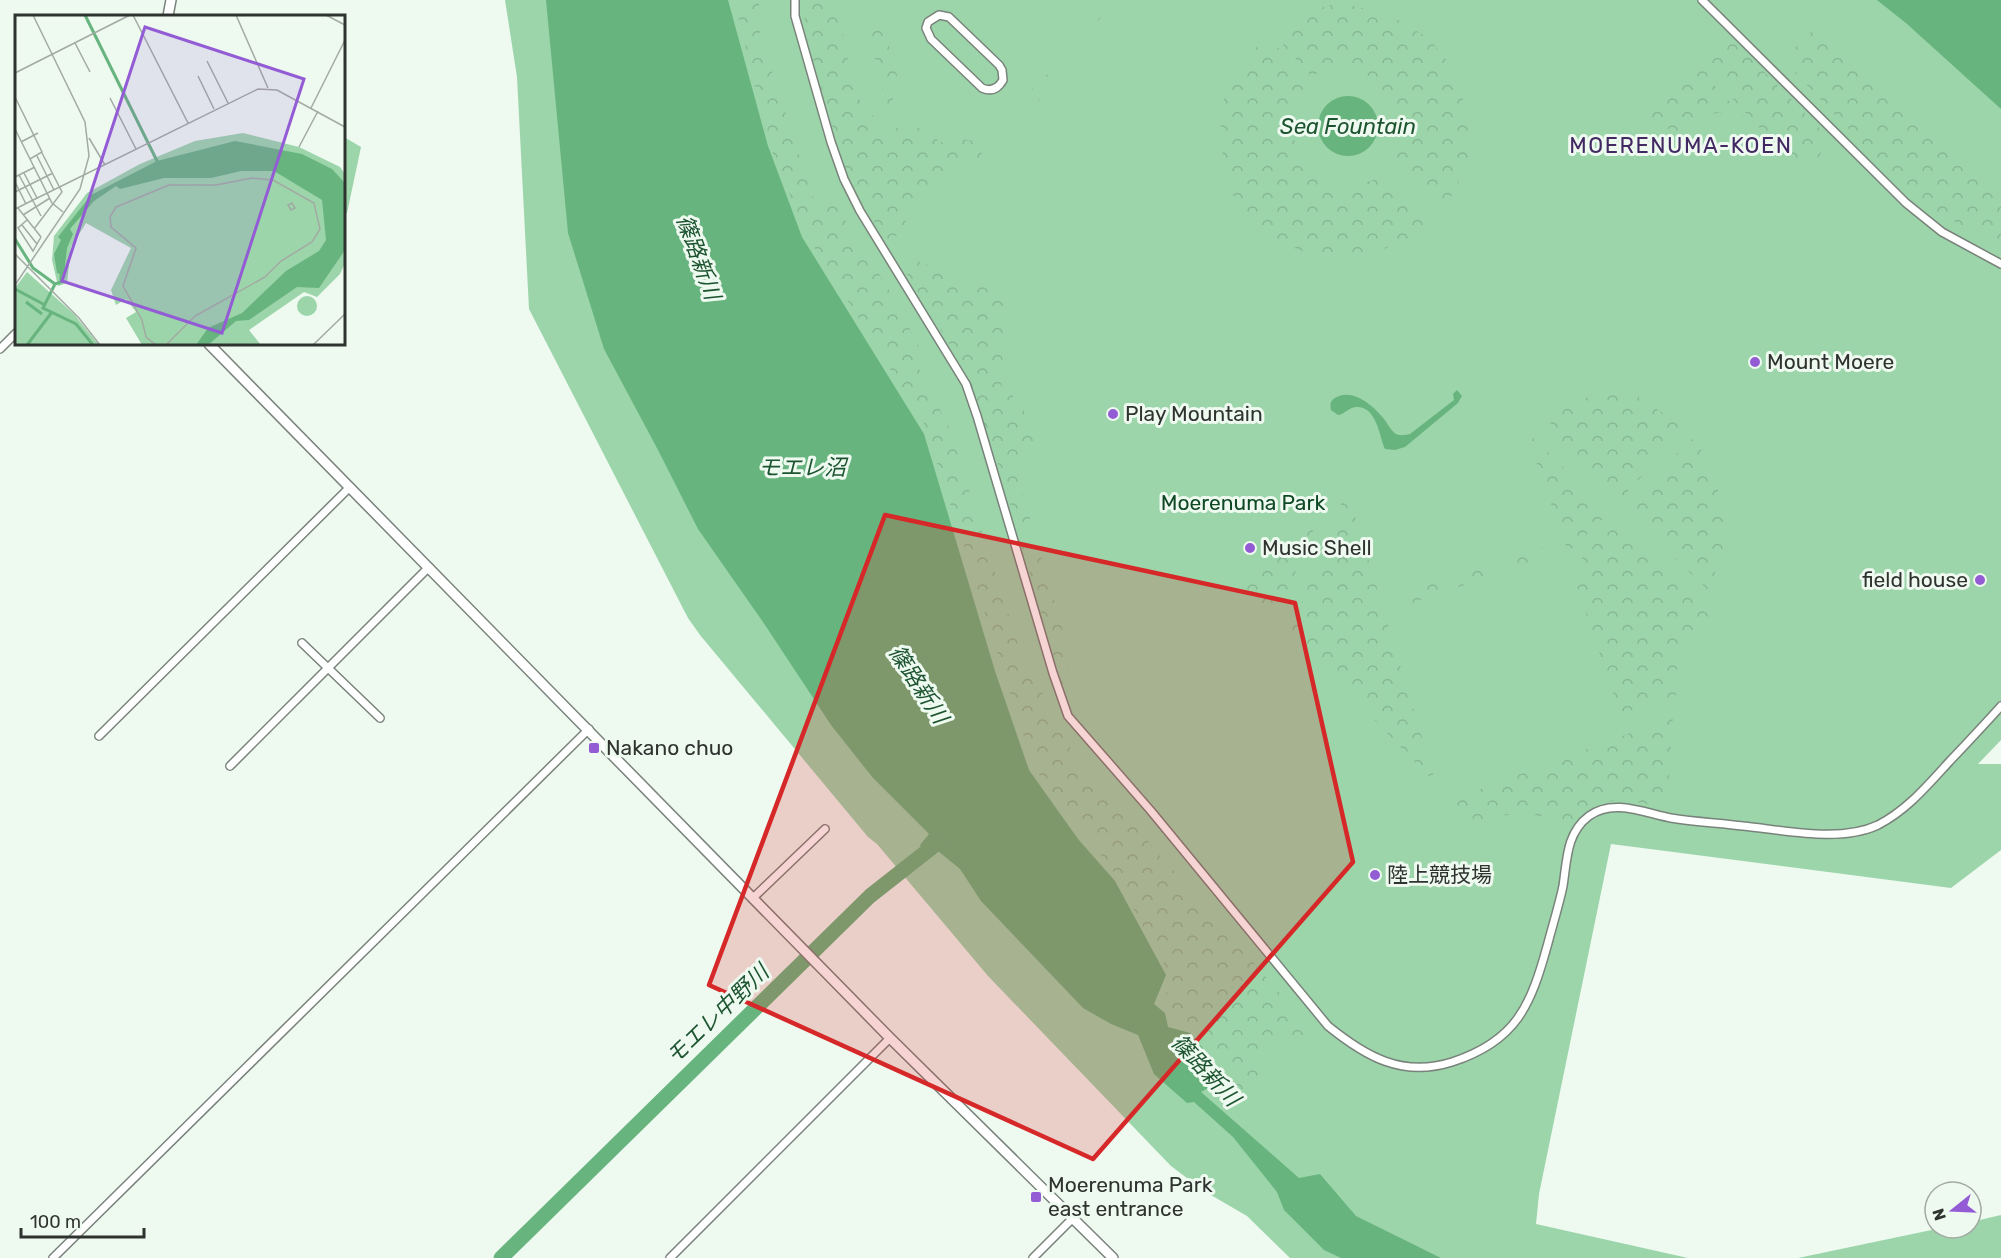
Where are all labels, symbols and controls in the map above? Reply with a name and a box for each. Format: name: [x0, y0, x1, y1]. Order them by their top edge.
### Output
inset map: [15, 15, 345, 345]
water label: Sea Fountain: [1280, 113, 1416, 140]
district label: MOERENUMA-KOEN: [1569, 132, 1793, 159]
water label: 篠路新川: [671, 211, 727, 305]
place label: Mount Moere: [1767, 349, 1894, 374]
marker: Mount Moere: [1748, 355, 1762, 369]
place label: Play Mountain: [1125, 401, 1263, 426]
marker: Play Mountain: [1106, 407, 1120, 421]
water label: モエレ沼: [758, 454, 849, 481]
park label: Moerenuma Park: [1161, 490, 1325, 515]
place label: Music Shell: [1262, 535, 1372, 560]
marker: Music Shell: [1243, 541, 1257, 555]
place label: field house: [1862, 567, 1968, 592]
marker: field house: [1973, 573, 1987, 587]
water label: 篠路新川: [883, 640, 955, 730]
place label: Nakano chuo: [606, 735, 733, 760]
marker: Nakano chuo: [587, 741, 601, 755]
place label: 陸上競技場: [1387, 862, 1492, 887]
marker: 陸上競技場: [1368, 868, 1382, 882]
water label: モエレ中野川: [660, 957, 776, 1070]
water label: 篠路新川: [1166, 1029, 1247, 1113]
place label: Moerenuma Park east entrance: [1048, 1172, 1213, 1221]
north arrow: [1923, 1180, 1983, 1240]
marker: Moerenuma Park east entrance: [1029, 1190, 1043, 1204]
scale bar: [21, 1201, 144, 1239]
text: N: [1928, 1206, 1950, 1223]
text: 100 m: [30, 1211, 81, 1233]

